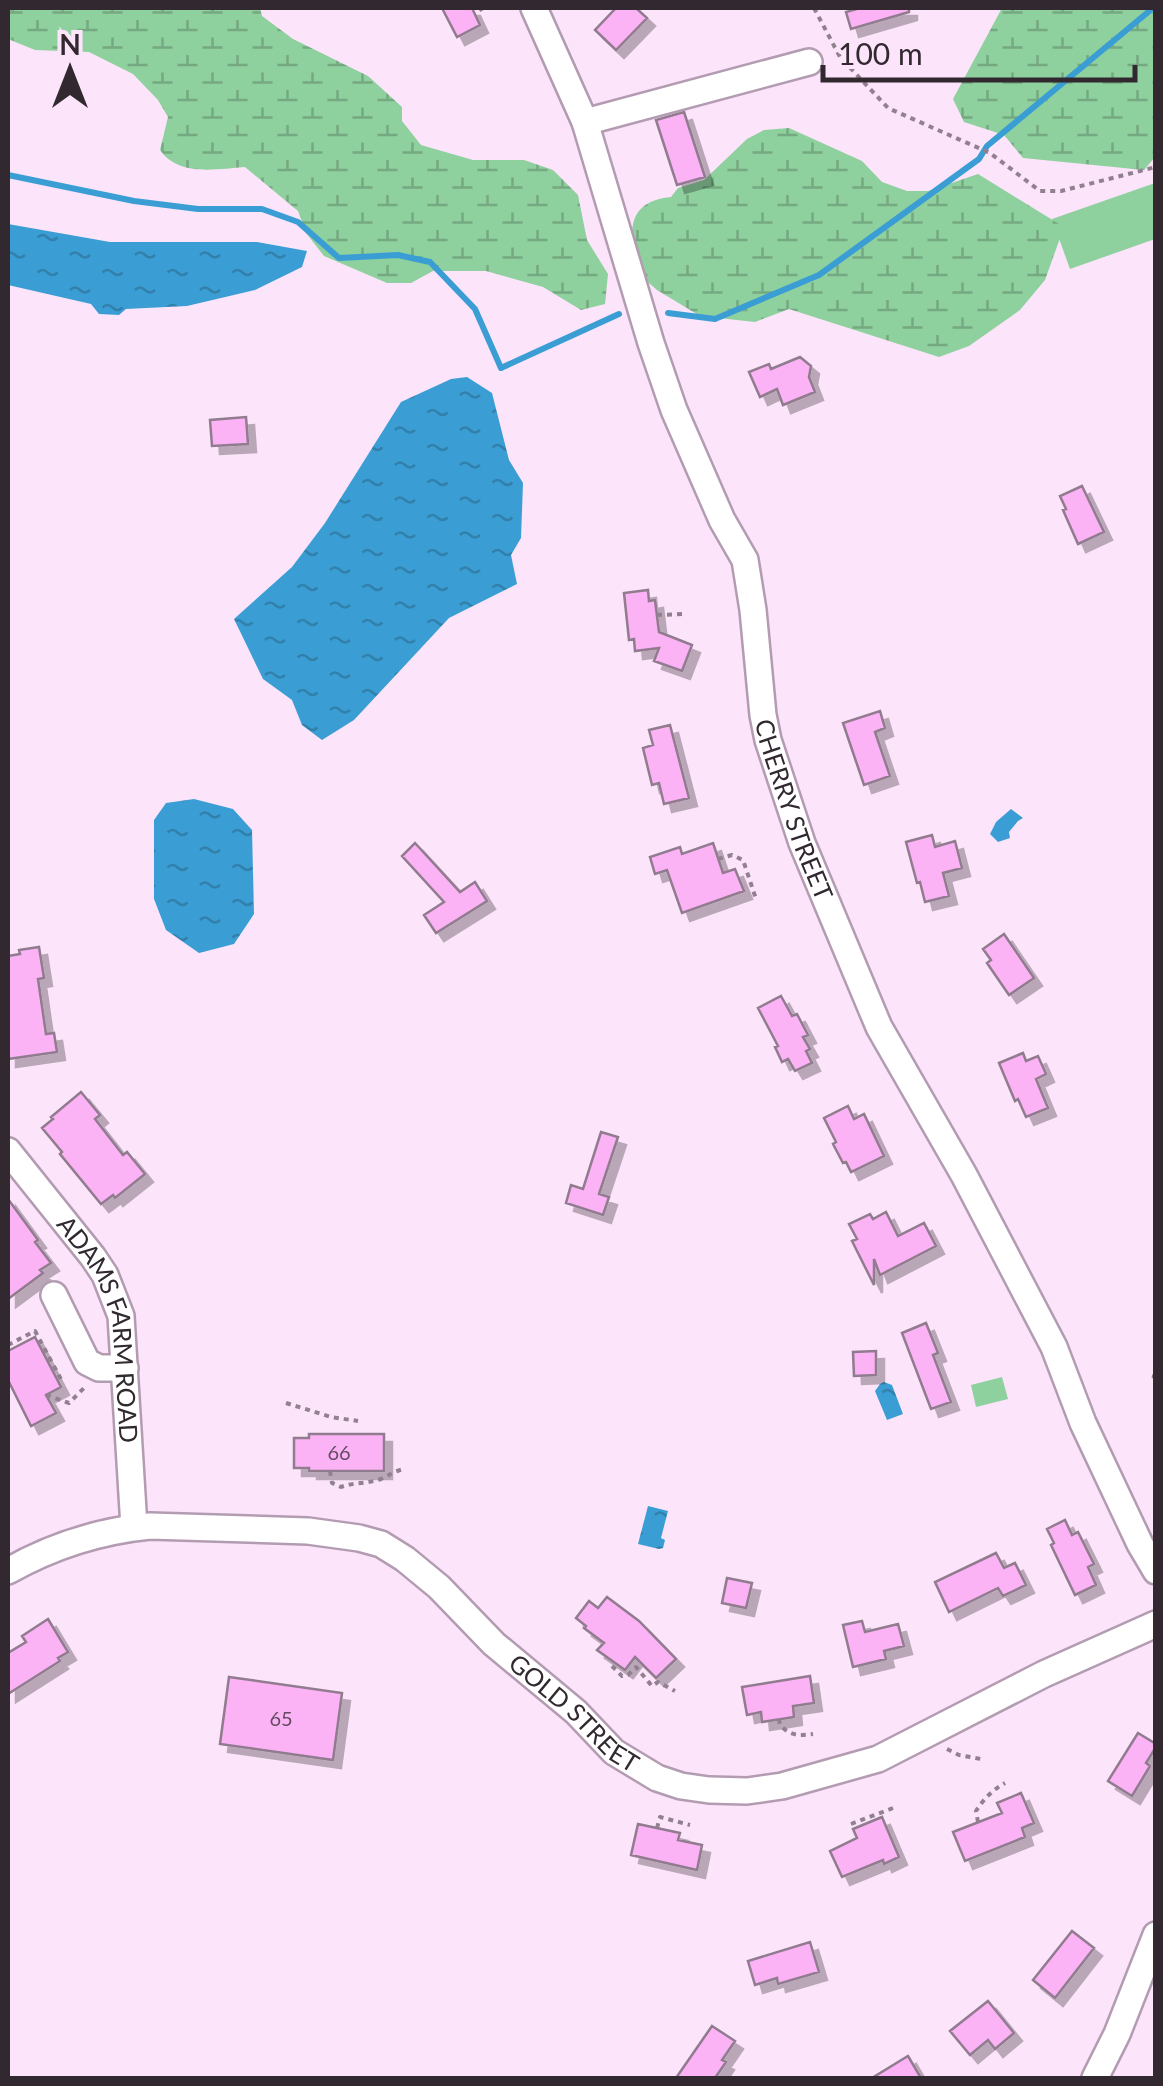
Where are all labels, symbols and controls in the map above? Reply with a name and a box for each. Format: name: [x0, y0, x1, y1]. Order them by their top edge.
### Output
north arrow: [20, 20, 120, 120]
scale bar: [823, 20, 1136, 82]
text: N: [59, 27, 81, 61]
text: 100 m: [838, 35, 923, 71]
street label: CHERRY STREET: [750, 716, 840, 904]
street label: ADAMS FARM ROAD: [52, 1209, 145, 1444]
house number: 66: [327, 1440, 351, 1464]
street label: GOLD STREET: [503, 1647, 645, 1778]
house number: 65: [269, 1706, 293, 1730]

